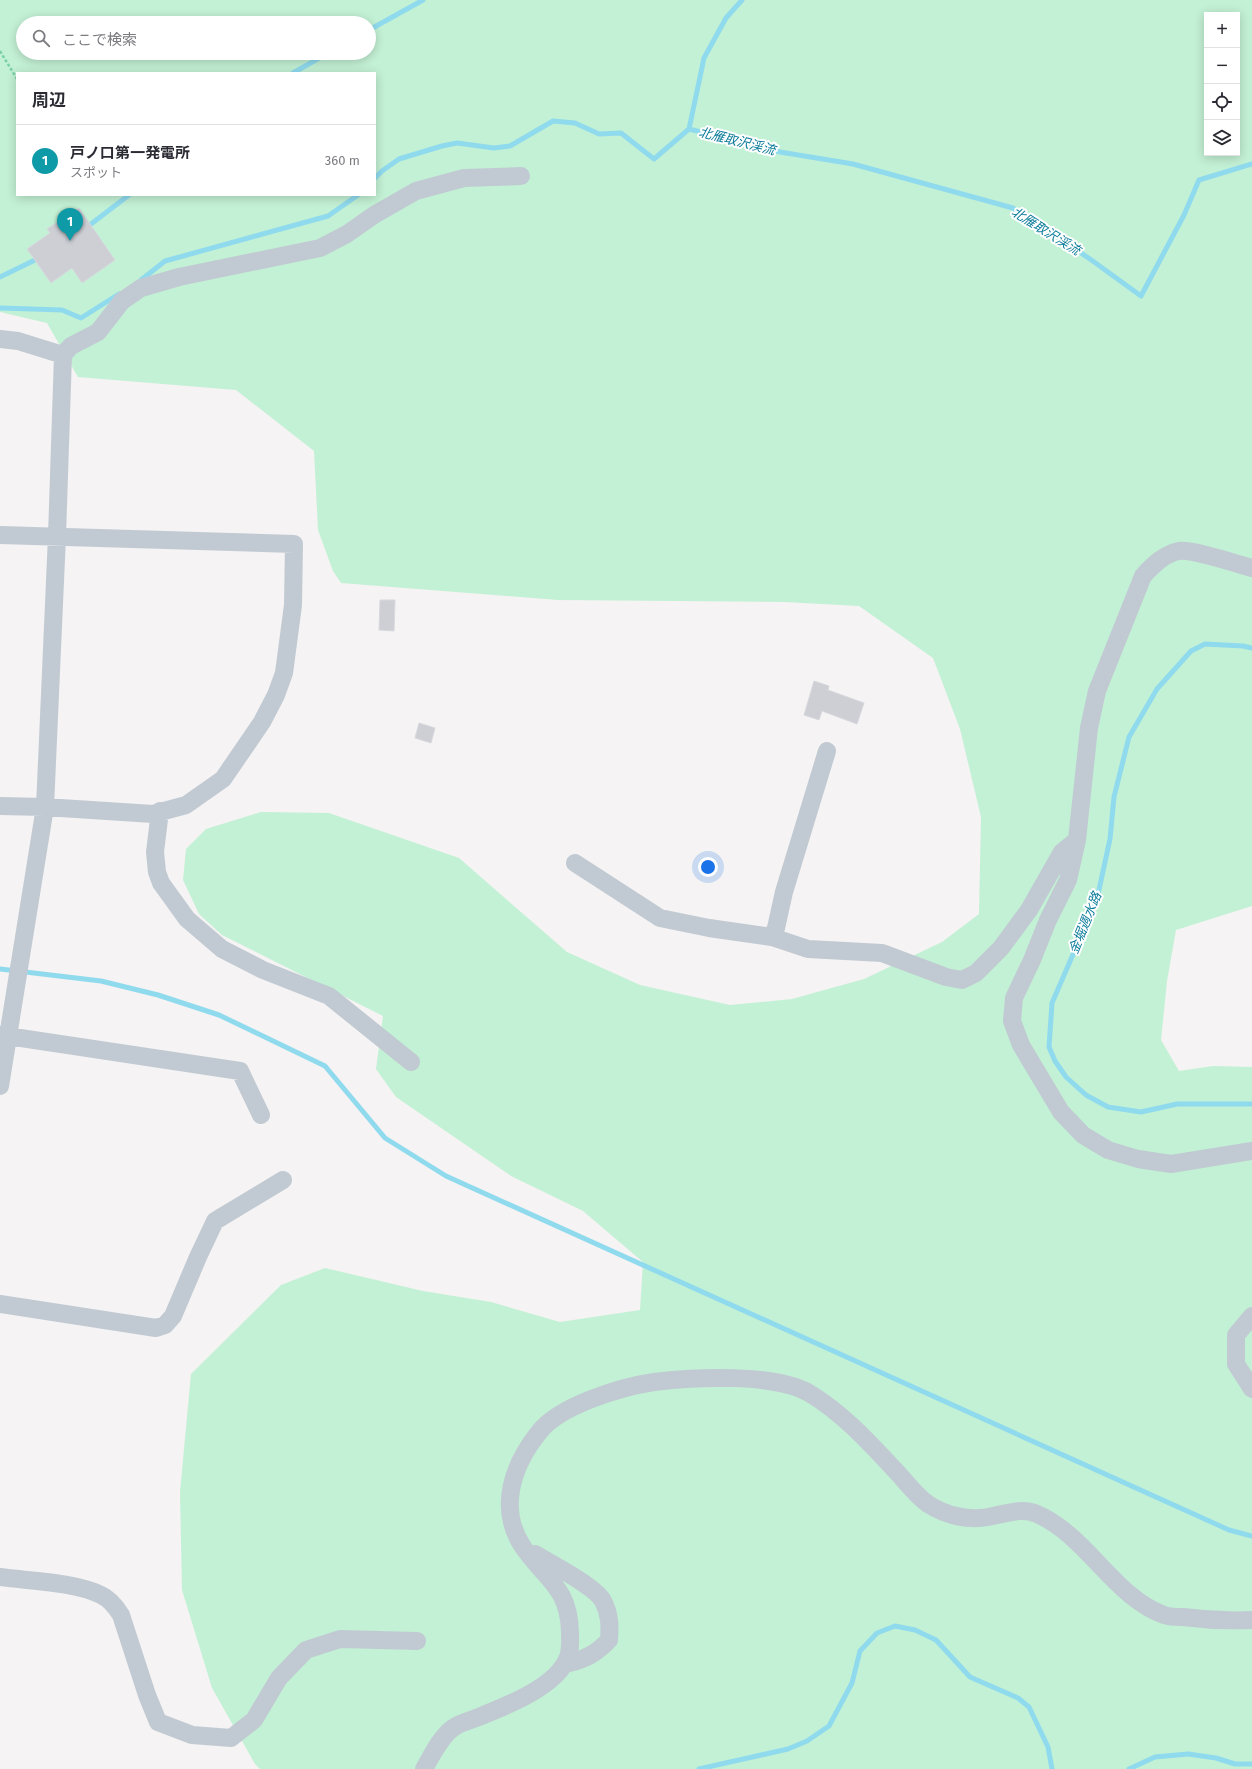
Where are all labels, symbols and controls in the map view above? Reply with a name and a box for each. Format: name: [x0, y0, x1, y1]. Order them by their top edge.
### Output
map controls: [1204, 12, 1240, 156]
button: +: [1204, 12, 1240, 48]
search box: [16, 16, 376, 60]
icon: search: [30, 27, 52, 49]
text: ここで検索: [62, 31, 137, 49]
button: −: [1204, 48, 1240, 84]
button: locate: [1204, 84, 1240, 120]
text: 周辺: [32, 90, 66, 111]
button: layers: [1204, 120, 1240, 156]
water label: 北雁取沢渓流: [697, 124, 779, 158]
text: 戸ノ口第一発電所: [70, 144, 190, 162]
text: 1: [42, 153, 48, 168]
text: 360 m: [325, 153, 360, 168]
text: スポット: [70, 165, 122, 180]
water label: 北雁取沢渓流: [1009, 204, 1085, 259]
pin: 1: [57, 208, 83, 241]
your location: [698, 857, 718, 877]
water label: 金堀週水路: [1066, 889, 1105, 956]

